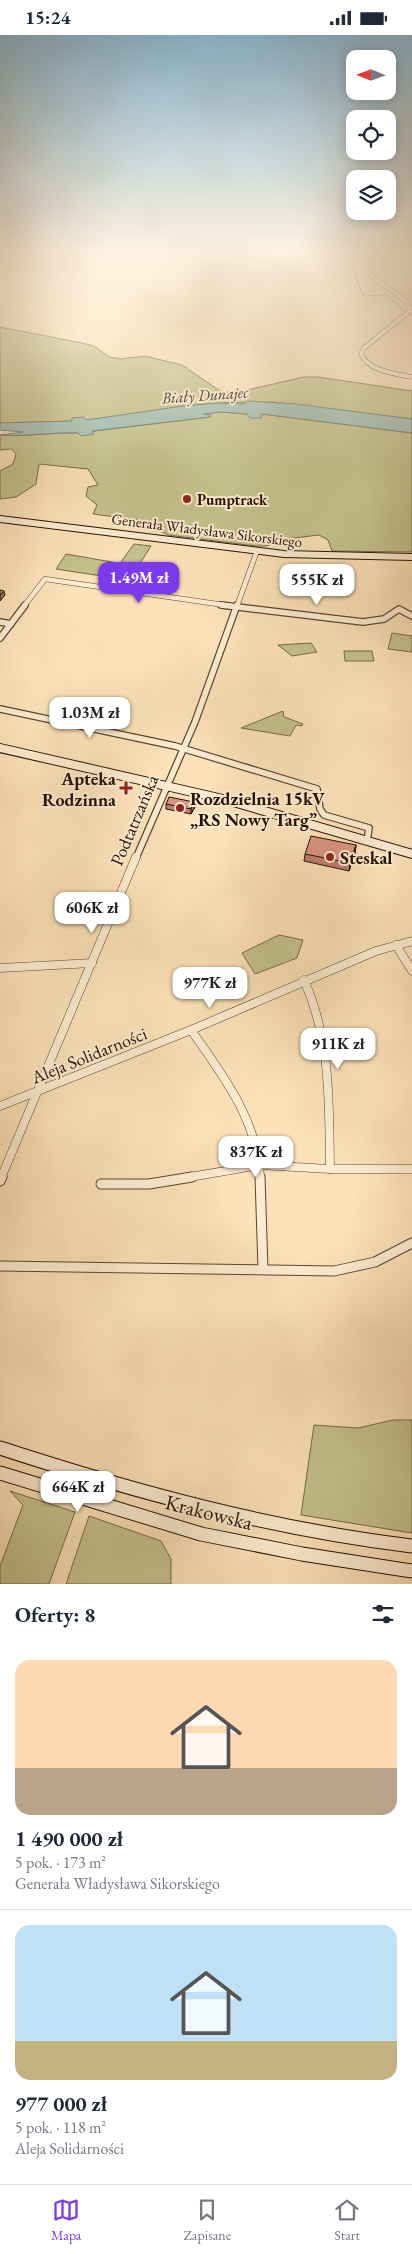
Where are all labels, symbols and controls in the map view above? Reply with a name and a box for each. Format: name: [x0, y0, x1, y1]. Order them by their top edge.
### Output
text: 15:24: [25, 5, 71, 30]
north arrow: [346, 50, 396, 100]
map controls: [346, 50, 396, 220]
button: locate: [346, 110, 396, 160]
button: layers: [346, 170, 396, 220]
water label: Biały Dunajec: [160, 381, 250, 409]
place label: Pumptrack: [197, 490, 268, 509]
marker: Pumptrack: [181, 493, 193, 505]
street label: Generała Władysława Sikorskiego: [111, 509, 303, 551]
pin: 1.49M zł: [87, 561, 191, 604]
pin: 555K zł: [271, 563, 363, 606]
text: 1.49M zł: [109, 567, 169, 588]
text: 555K zł: [290, 569, 344, 590]
pin: 1.03M zł: [38, 697, 142, 739]
text: 1.03M zł: [60, 702, 120, 723]
place label: Apteka Rodzinna: [42, 767, 116, 811]
street label: Podtatrzańska: [105, 770, 164, 869]
marker: Apteka Rodzinna: [120, 782, 132, 794]
place label: Rozdzielnia 15kV „RS Nowy Targ”: [190, 787, 325, 831]
marker: Rozdzielnia 15kV „RS Nowy Targ”: [174, 802, 186, 814]
place label: Steskal: [340, 846, 392, 869]
marker: Steskal: [324, 851, 336, 863]
pin: 606K zł: [46, 891, 138, 934]
text: 606K zł: [65, 897, 119, 918]
pin: 977K zł: [164, 967, 256, 1009]
text: 977K zł: [183, 972, 237, 993]
street label: Aleja Solidarności: [27, 1021, 151, 1089]
pin: 911K zł: [292, 1027, 384, 1070]
text: 911K zł: [311, 1033, 365, 1054]
pin: 837K zł: [210, 1135, 302, 1178]
text: 837K zł: [229, 1141, 283, 1162]
pin: 664K zł: [32, 1471, 124, 1513]
text: 664K zł: [51, 1476, 105, 1497]
street label: Krakowska: [163, 1488, 256, 1536]
icon: filters: [369, 1600, 397, 1628]
text: Oferty: 8: [15, 1601, 95, 1628]
icon: home: [161, 1692, 251, 1782]
text: 1 490 000 zł: [15, 1825, 123, 1852]
text: 5 pok. · 173 m²: [15, 1852, 106, 1873]
text: Generała Władysława Sikorskiego: [15, 1873, 220, 1894]
icon: home: [161, 1958, 251, 2048]
text: 977 000 zł: [15, 2090, 107, 2117]
text: 5 pok. · 118 m²: [15, 2117, 106, 2138]
text: Aleja Solidarności: [15, 2138, 124, 2159]
tab: Mapa: [51, 2196, 81, 2244]
tab: Zapisane: [183, 2196, 231, 2244]
tab: Start: [333, 2196, 361, 2244]

